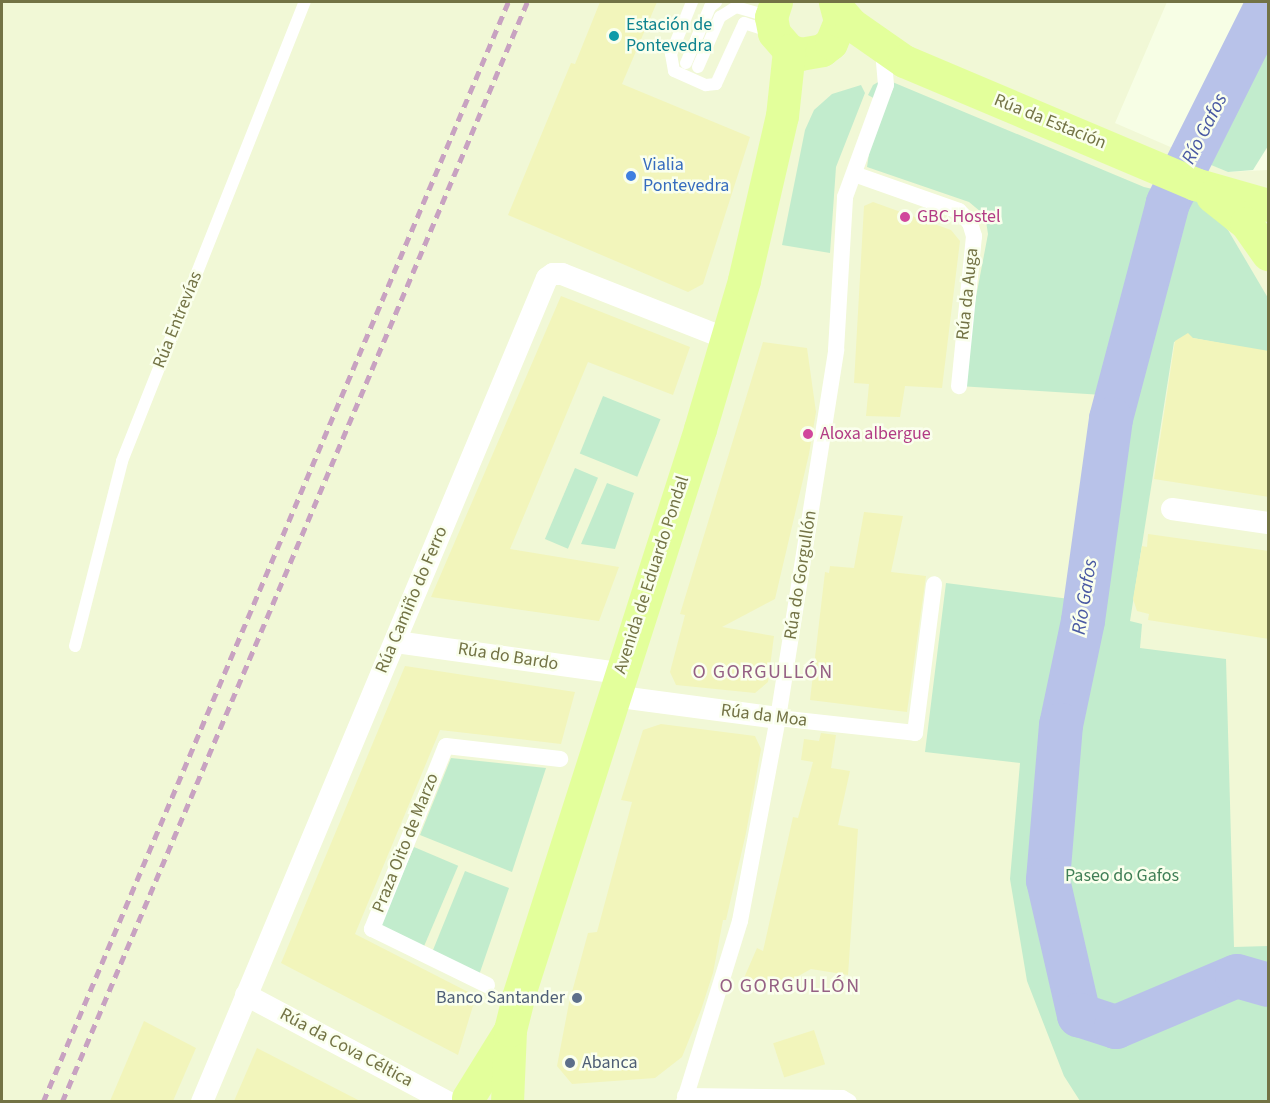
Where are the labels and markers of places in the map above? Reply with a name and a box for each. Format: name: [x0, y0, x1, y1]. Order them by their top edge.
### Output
place label: Estación de Pontevedra: [626, 15, 712, 57]
marker: Estación de Pontevedra: [607, 29, 621, 43]
place label: Vialia Pontevedra: [643, 155, 729, 198]
marker: Vialia Pontevedra: [624, 169, 638, 183]
place label: GBC Hostel: [917, 206, 1001, 228]
marker: GBC Hostel: [898, 210, 912, 224]
place label: Aloxa albergue: [820, 423, 931, 445]
marker: Aloxa albergue: [801, 427, 815, 441]
place label: Banco Santander: [436, 987, 565, 1009]
marker: Banco Santander: [570, 991, 584, 1005]
place label: Abanca: [582, 1052, 637, 1074]
marker: Abanca: [563, 1056, 577, 1070]

